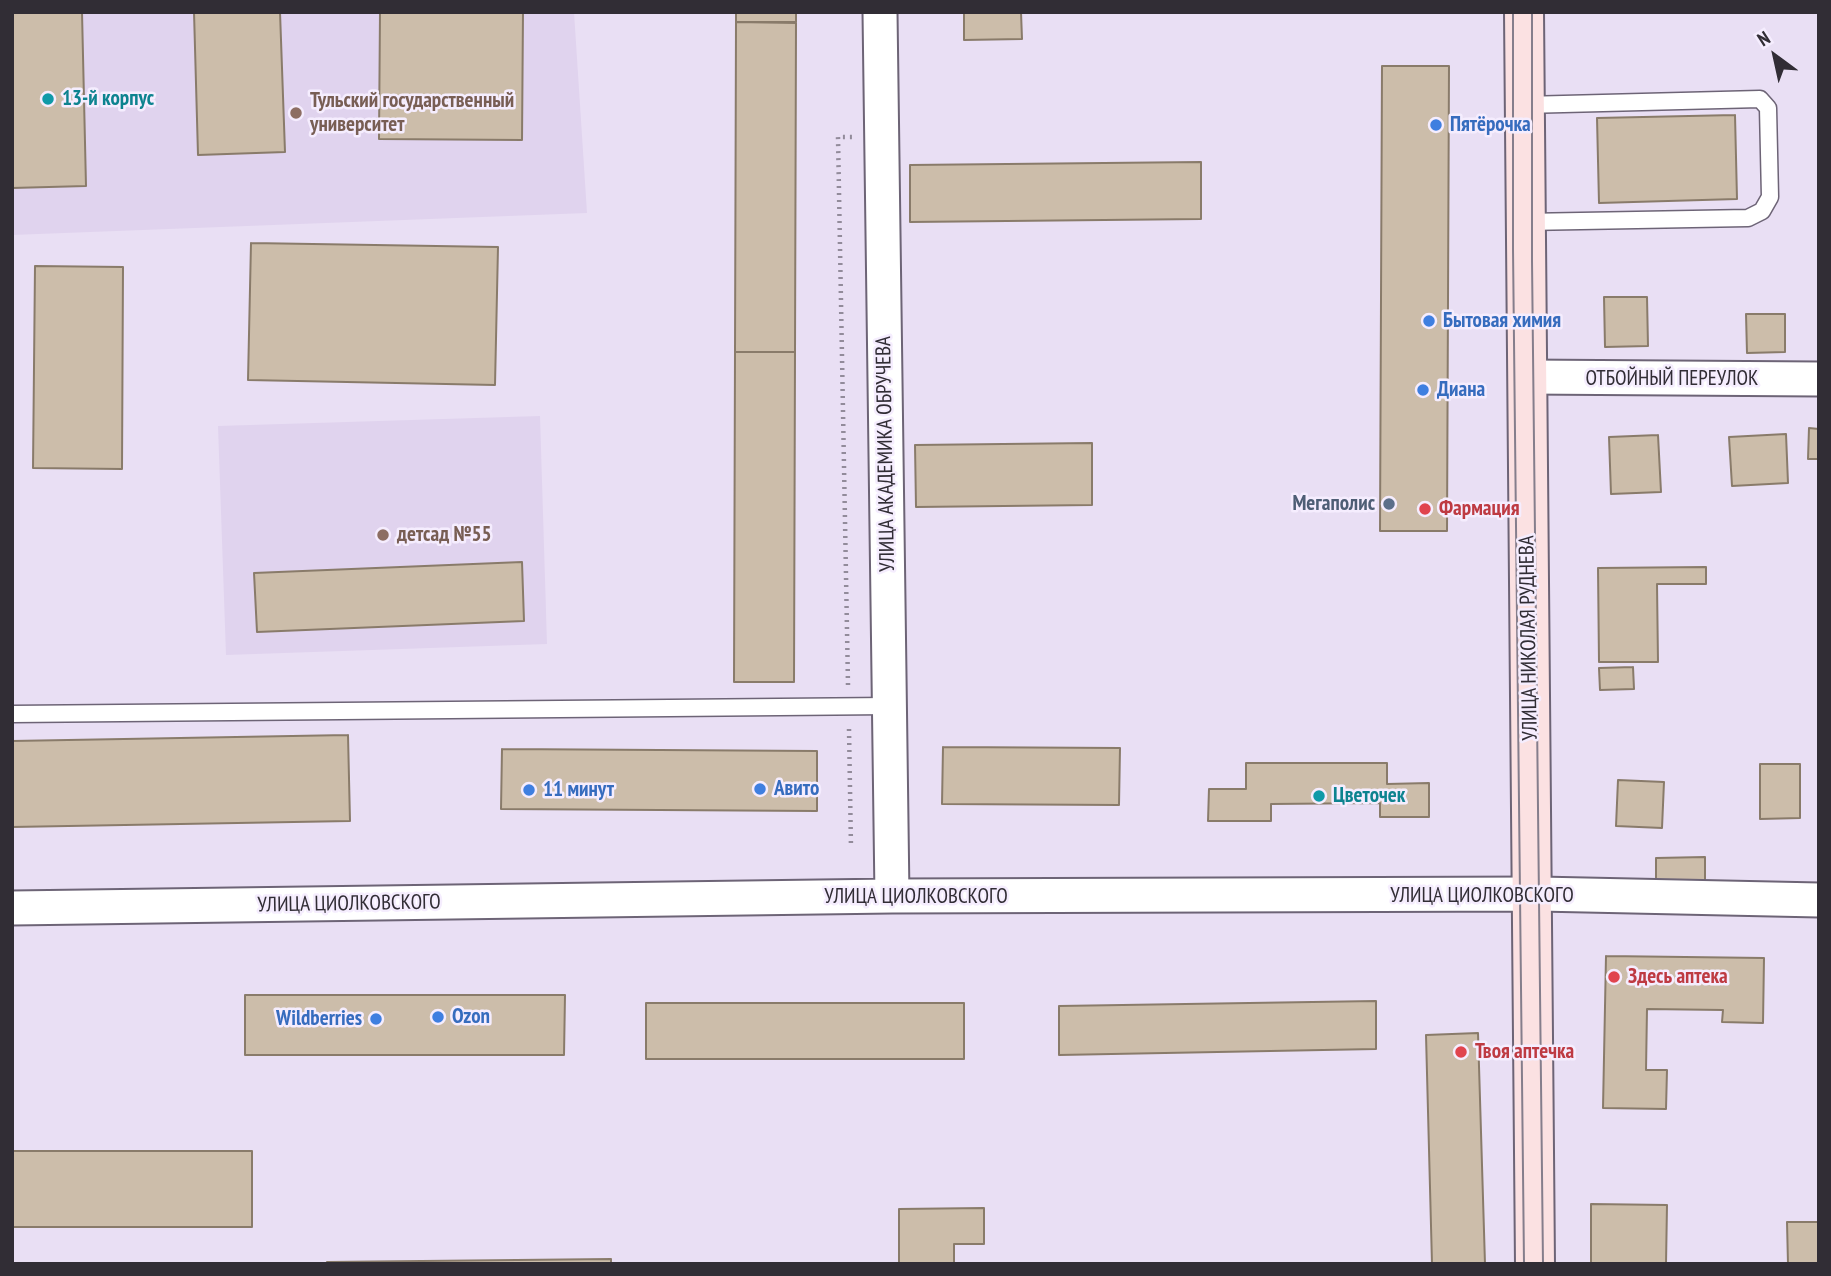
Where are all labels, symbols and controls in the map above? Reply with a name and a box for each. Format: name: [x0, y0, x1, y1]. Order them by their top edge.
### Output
north arrow: [1740, 21, 1810, 91]
text: N: [1753, 26, 1774, 51]
place label: 13-й корпус: [62, 86, 154, 112]
place label: Тульский государственный университет: [310, 88, 514, 138]
marker: 13-й корпус: [40, 91, 56, 107]
marker: Тульский государственный университет: [288, 105, 304, 121]
place label: Пятёрочка: [1450, 112, 1531, 138]
marker: Пятёрочка: [1428, 117, 1444, 133]
place label: Бытовая химия: [1443, 308, 1561, 334]
marker: Бытовая химия: [1421, 313, 1437, 329]
street label: УЛИЦА АКАДЕМИКА ОБРУЧЕВА: [871, 336, 901, 572]
street label: ОТБОЙНЫЙ ПЕРЕУЛОК: [1586, 366, 1758, 392]
place label: Диана: [1437, 377, 1485, 403]
marker: Диана: [1415, 382, 1431, 398]
place label: Мегаполис: [1292, 491, 1375, 517]
marker: Мегаполис: [1381, 496, 1397, 512]
place label: Фармация: [1439, 496, 1519, 522]
marker: Фармация: [1417, 501, 1433, 517]
place label: детсад №55: [397, 522, 492, 548]
marker: детсад №55: [375, 527, 391, 543]
street label: УЛИЦА НИКОЛАЯ РУДНЕВА: [1515, 535, 1543, 741]
place label: Авито: [774, 776, 819, 802]
place label: 11 минут: [543, 777, 614, 803]
marker: Авито: [752, 781, 768, 797]
marker: 11 минут: [521, 782, 537, 798]
place label: Цветочек: [1333, 783, 1405, 809]
marker: Цветочек: [1311, 788, 1327, 804]
street label: УЛИЦА ЦИОЛКОВСКОГО: [1390, 883, 1574, 909]
street label: УЛИЦА ЦИОЛКОВСКОГО: [824, 884, 1008, 910]
street label: УЛИЦА ЦИОЛКОВСКОГО: [257, 890, 441, 918]
place label: Здесь аптека: [1628, 964, 1728, 990]
marker: Здесь аптека: [1606, 969, 1622, 985]
place label: Ozon: [452, 1004, 490, 1030]
place label: Wildberries: [276, 1006, 362, 1032]
marker: Ozon: [430, 1009, 446, 1025]
marker: Wildberries: [368, 1011, 384, 1027]
place label: Твоя аптечка: [1475, 1039, 1574, 1065]
marker: Твоя аптечка: [1453, 1044, 1469, 1060]

